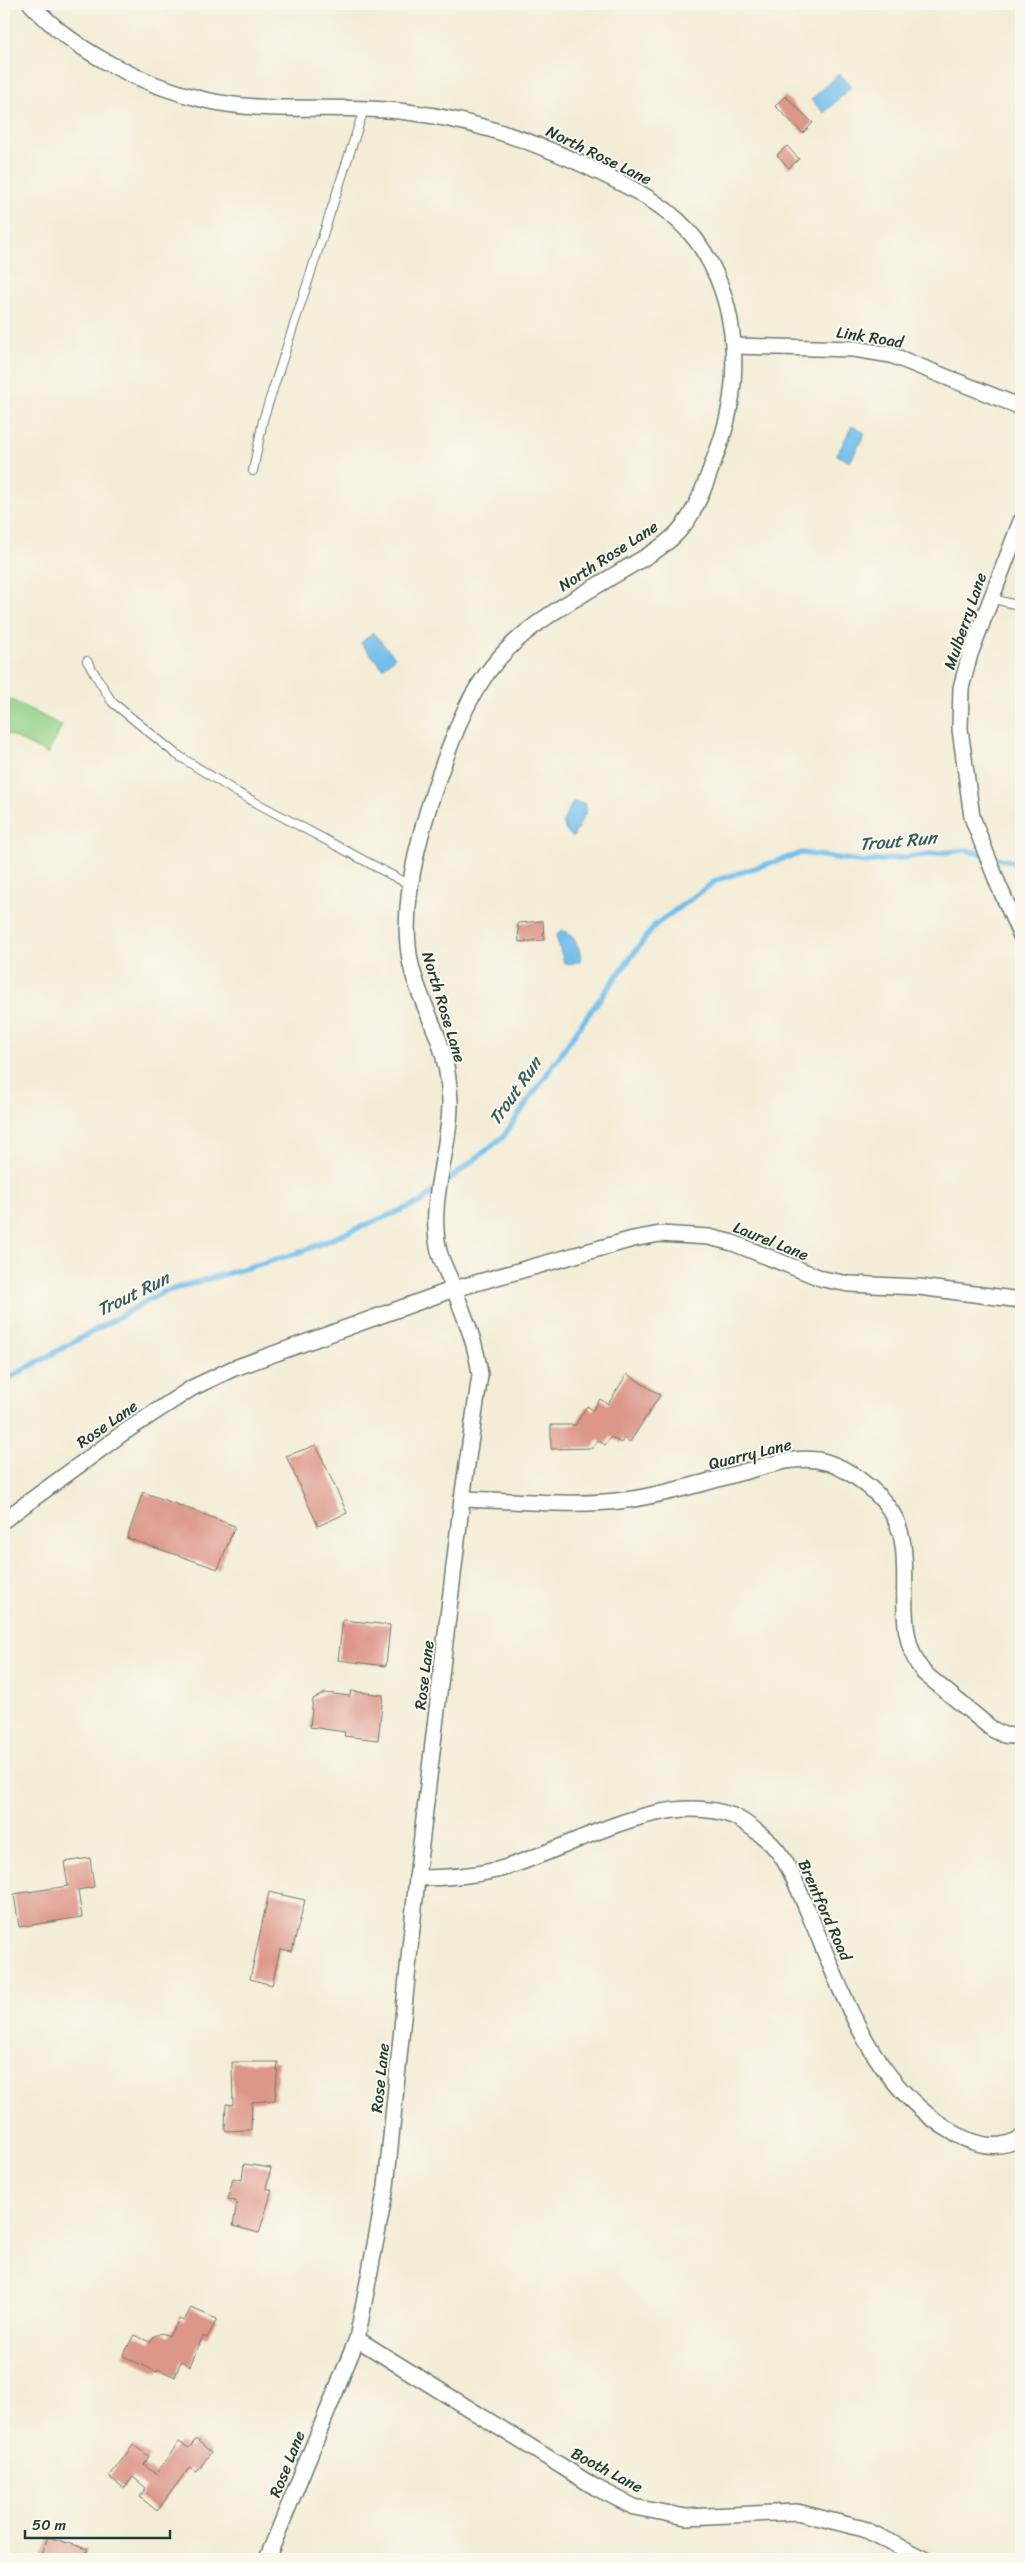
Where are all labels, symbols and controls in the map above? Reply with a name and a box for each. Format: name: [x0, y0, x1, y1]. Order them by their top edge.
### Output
street label: North Rose Lane: [541, 117, 657, 193]
street label: Link Road: [834, 317, 907, 357]
street label: North Rose Lane: [552, 513, 664, 599]
street label: Mulberry Lane: [935, 569, 995, 673]
water label: Trout Run: [858, 821, 940, 860]
street label: North Rose Lane: [413, 948, 475, 1066]
water label: Trout Run: [480, 1048, 552, 1132]
street label: Laurel Lane: [729, 1213, 813, 1269]
water label: Trout Run: [91, 1262, 177, 1325]
street label: Rose Lane: [70, 1392, 144, 1456]
street label: Quarry Lane: [705, 1430, 795, 1478]
street label: Rose Lane: [405, 1639, 443, 1711]
street label: Brentford Road: [790, 1855, 861, 1967]
street label: Rose Lane: [362, 2042, 398, 2114]
street label: Rose Lane: [260, 2426, 314, 2502]
street label: Booth Lane: [566, 2439, 648, 2501]
scale bar: [25, 2508, 170, 2540]
text: 50 m: [32, 2512, 67, 2538]

